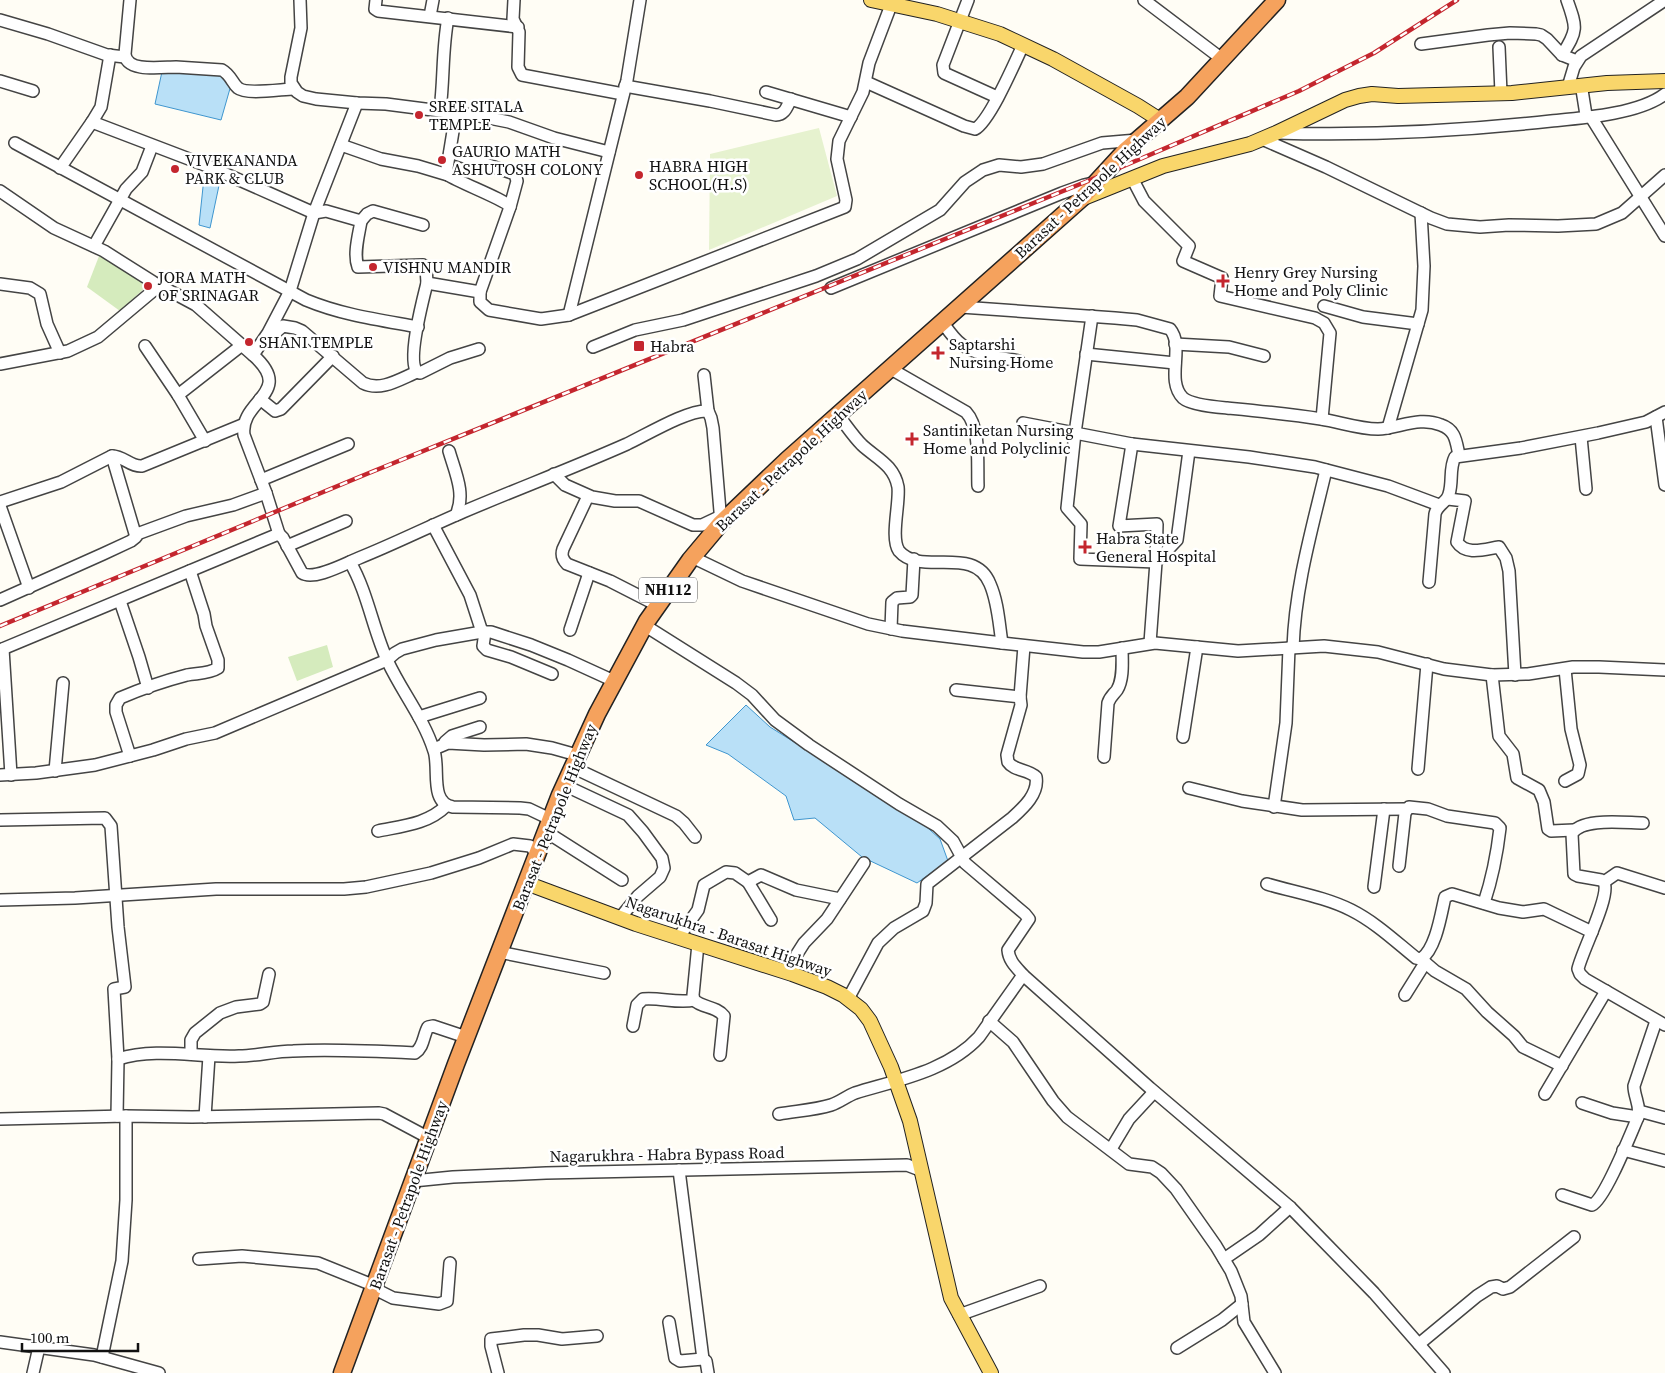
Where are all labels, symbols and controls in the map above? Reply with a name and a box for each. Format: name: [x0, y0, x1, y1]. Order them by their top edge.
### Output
place label: SREE SITALA TEMPLE: [429, 95, 524, 135]
marker: SREE SITALA TEMPLE: [413, 109, 425, 121]
street label: Barasat - Petrapole Highway: [1009, 110, 1171, 263]
place label: GAURIO MATH ASHUTOSH COLONY: [452, 140, 603, 180]
place label: VIVEKANANDA PARK & CLUB: [185, 149, 298, 189]
marker: GAURIO MATH ASHUTOSH COLONY: [436, 154, 448, 166]
place label: HABRA HIGH SCHOOL(H.S): [649, 155, 748, 195]
marker: VIVEKANANDA PARK & CLUB: [169, 163, 181, 175]
marker: HABRA HIGH SCHOOL(H.S): [633, 169, 645, 181]
place label: VISHNU MANDIR: [383, 256, 512, 278]
marker: VISHNU MANDIR: [367, 261, 379, 273]
place label: Henry Grey Nursing Home and Poly Clinic: [1234, 261, 1388, 301]
place label: JORA MATH OF SRINAGAR: [157, 266, 260, 306]
marker: Henry Grey Nursing Home and Poly Clinic: [1216, 274, 1230, 288]
marker: JORA MATH OF SRINAGAR: [142, 280, 154, 292]
place label: SHANI TEMPLE: [259, 331, 373, 353]
place label: Saptarshi Nursing Home: [949, 333, 1053, 373]
place label: Habra: [650, 335, 695, 357]
marker: SHANI TEMPLE: [243, 336, 255, 348]
marker: Habra: [632, 339, 646, 353]
marker: Saptarshi Nursing Home: [931, 346, 945, 360]
street label: Barasat - Petrapole Highway: [710, 383, 872, 536]
place label: Santiniketan Nursing Home and Polyclinic: [923, 419, 1074, 459]
marker: Santiniketan Nursing Home and Polyclinic: [905, 432, 919, 446]
place label: Habra State General Hospital: [1096, 527, 1216, 567]
marker: Habra State General Hospital: [1078, 540, 1092, 554]
road number: NH112: [639, 578, 697, 602]
street label: Barasat - Petrapole Highway: [506, 719, 602, 914]
street label: Nagarukhra - Barasat Highway: [623, 890, 836, 982]
street label: Barasat - Petrapole Highway: [363, 1097, 453, 1293]
street label: Nagarukhra - Habra Bypass Road: [549, 1141, 785, 1167]
scale bar: [22, 1320, 139, 1352]
text: 100 m: [30, 1327, 70, 1348]

